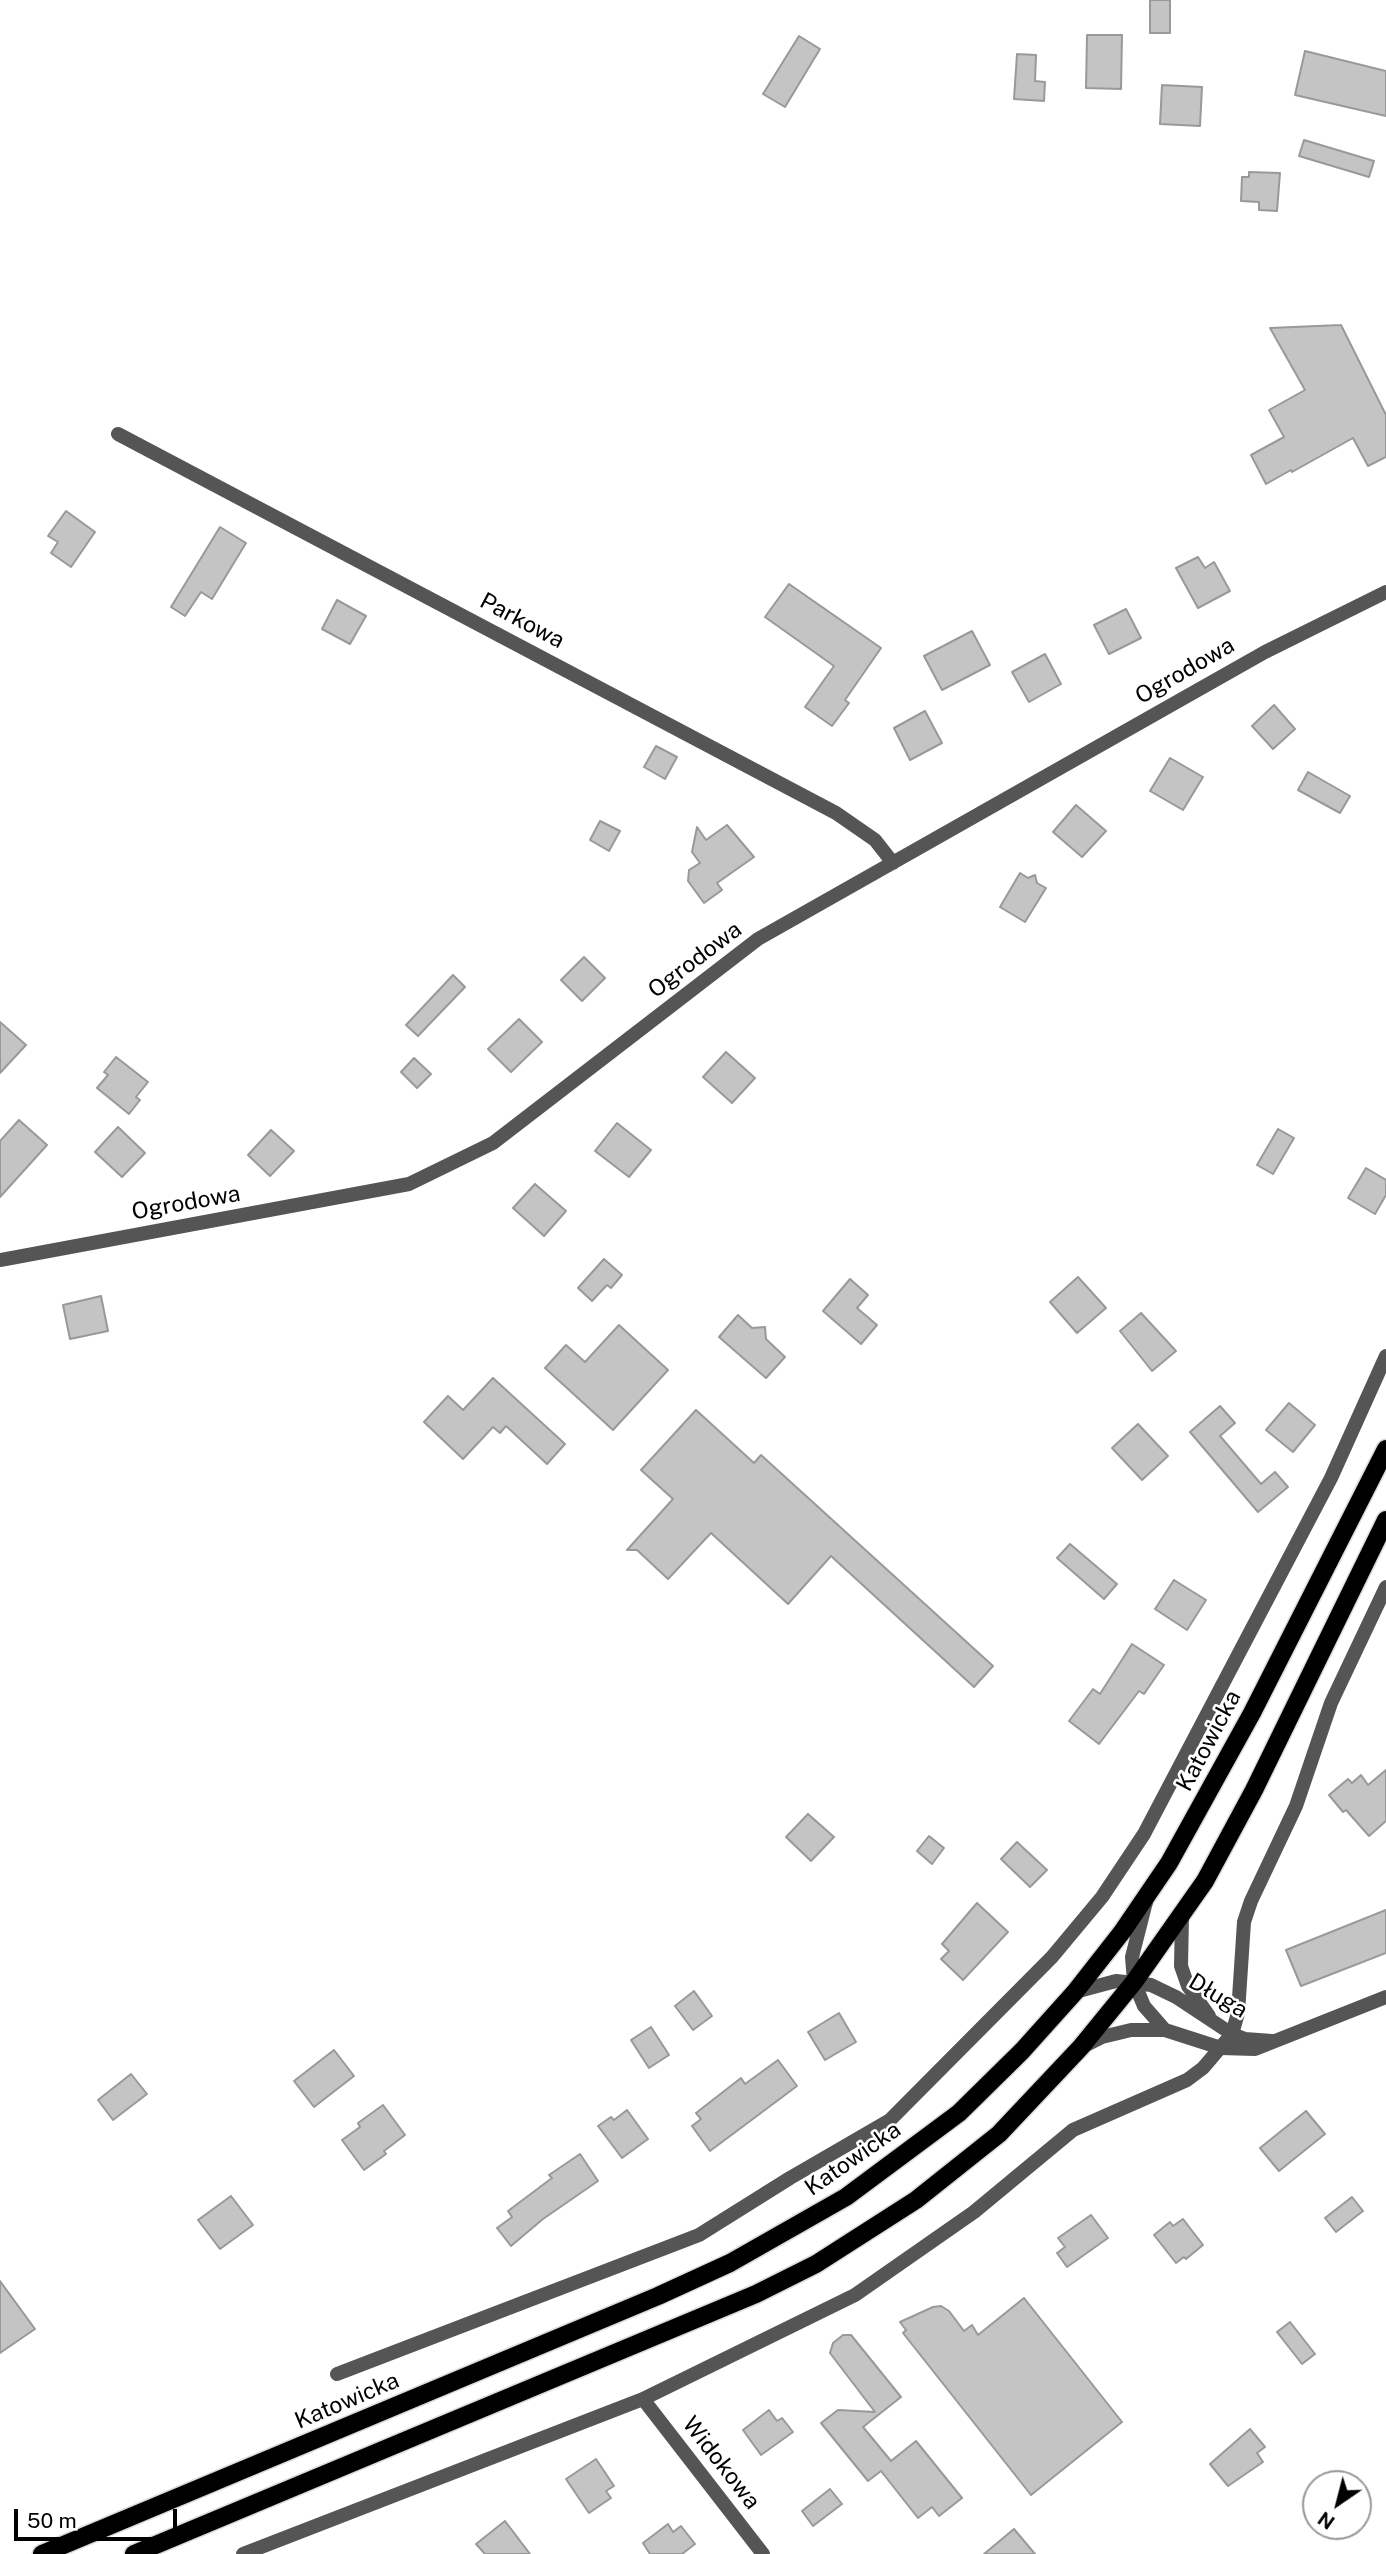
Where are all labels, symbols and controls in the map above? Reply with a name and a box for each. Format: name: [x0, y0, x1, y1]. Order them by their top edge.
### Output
street label: Parkowa: [475, 587, 569, 655]
street label: Ogrodowa: [1131, 632, 1239, 710]
street label: Ogrodowa: [643, 916, 747, 1004]
street label: Ogrodowa: [130, 1180, 242, 1226]
street label: Katowicka: [1171, 1686, 1247, 1796]
street label: Długa: [1184, 1968, 1252, 2024]
street label: Katowicka: [800, 2116, 906, 2202]
street label: Katowicka: [291, 2367, 403, 2435]
street label: Widokowa: [676, 2411, 766, 2515]
north arrow: [1302, 2470, 1372, 2540]
scale bar: [18, 2494, 180, 2538]
text: N: [1314, 2507, 1339, 2534]
text: 50 m: [27, 2508, 77, 2533]

